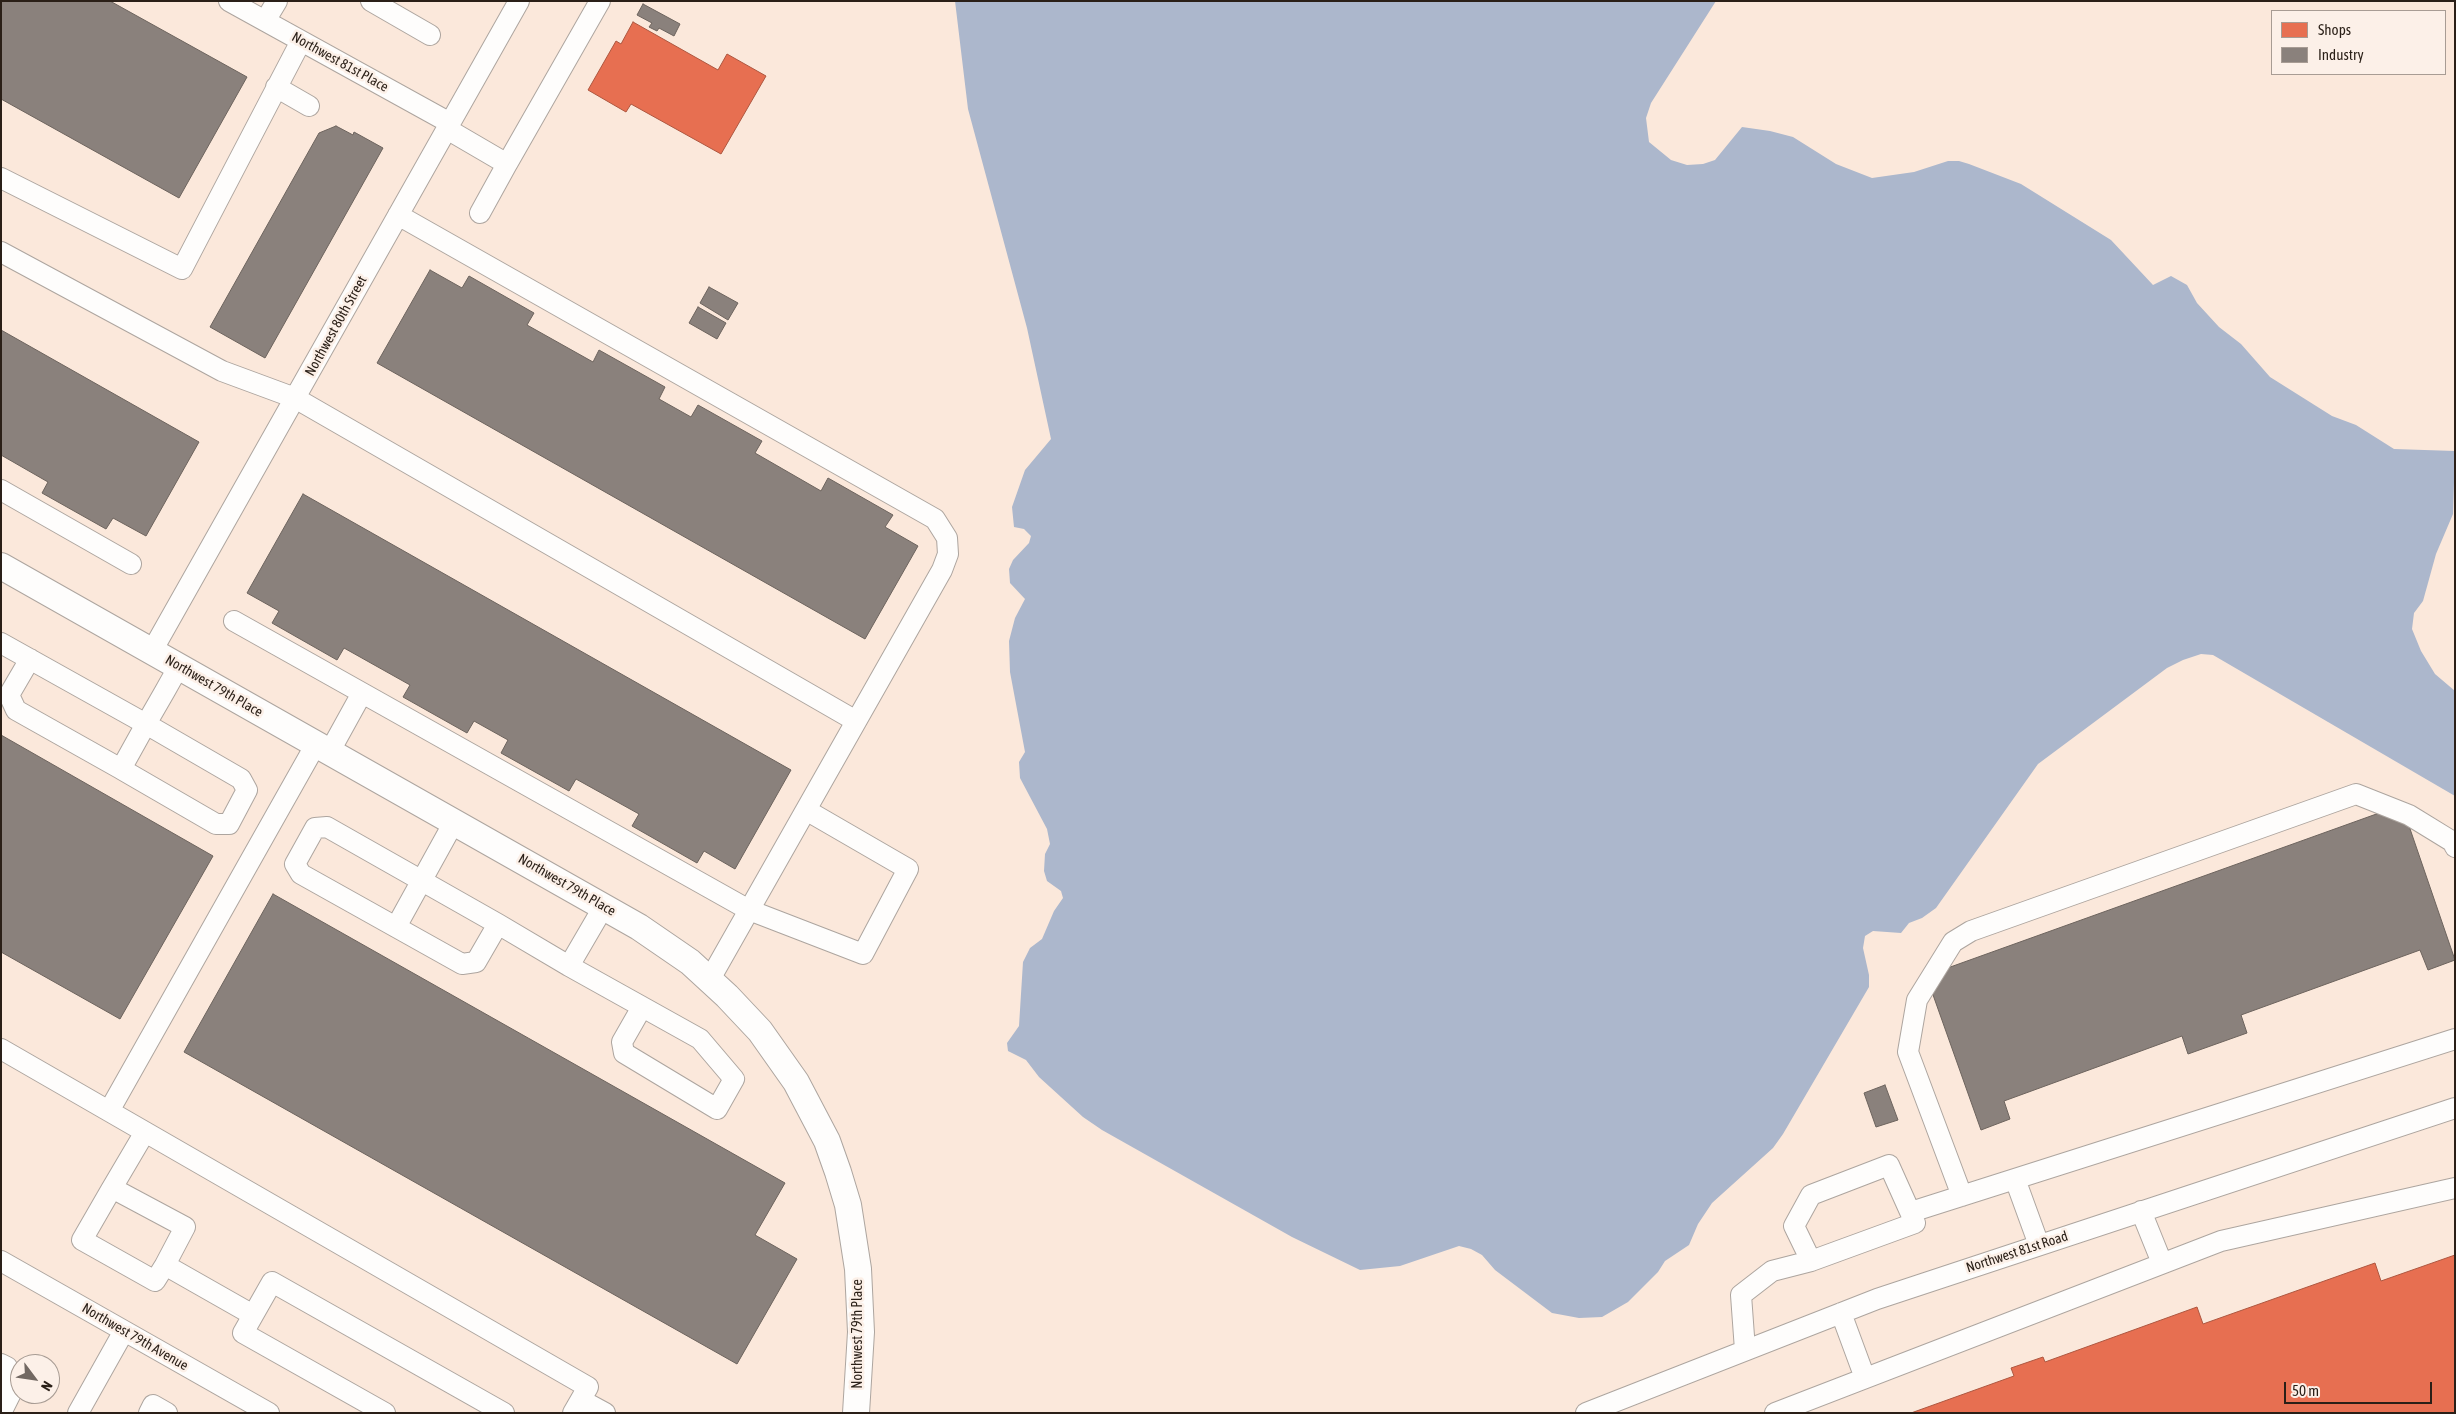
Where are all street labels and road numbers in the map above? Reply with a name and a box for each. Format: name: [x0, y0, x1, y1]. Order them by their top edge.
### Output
street label: Northwest 81st Place: [289, 29, 391, 95]
street label: Northwest 80th Street: [302, 273, 370, 379]
street label: Northwest 79th Place: [162, 651, 266, 721]
street label: Northwest 79th Place: [515, 850, 619, 920]
street label: Northwest 81st Road: [1964, 1228, 2070, 1276]
street label: Northwest 79th Place: [850, 1279, 866, 1389]
street label: Northwest 79th Avenue: [79, 1300, 191, 1374]

